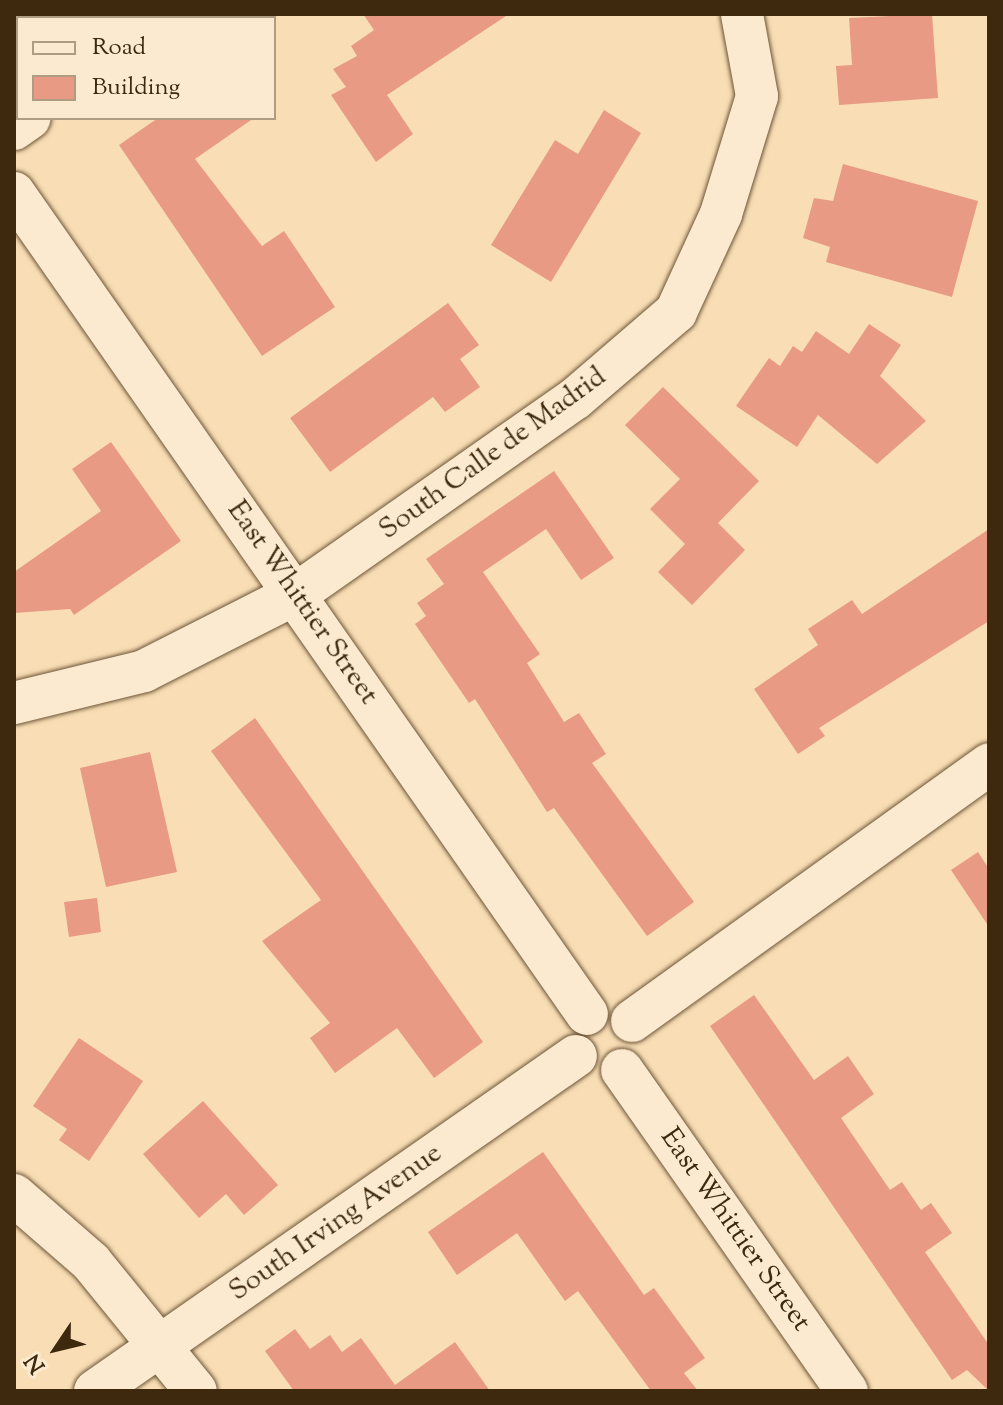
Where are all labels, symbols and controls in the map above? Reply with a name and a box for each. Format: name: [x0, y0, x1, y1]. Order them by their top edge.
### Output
legend: [16, 16, 276, 120]
text: Road: [92, 31, 146, 65]
text: Building: [92, 71, 180, 105]
street label: South Calle de Madrid: [373, 360, 613, 548]
street label: East Whittier Street: [219, 495, 385, 711]
street label: East Whittier Street: [652, 1122, 818, 1338]
street label: South Irving Avenue: [223, 1137, 449, 1309]
north arrow: [16, 1309, 96, 1389]
text: N: [18, 1346, 54, 1379]

